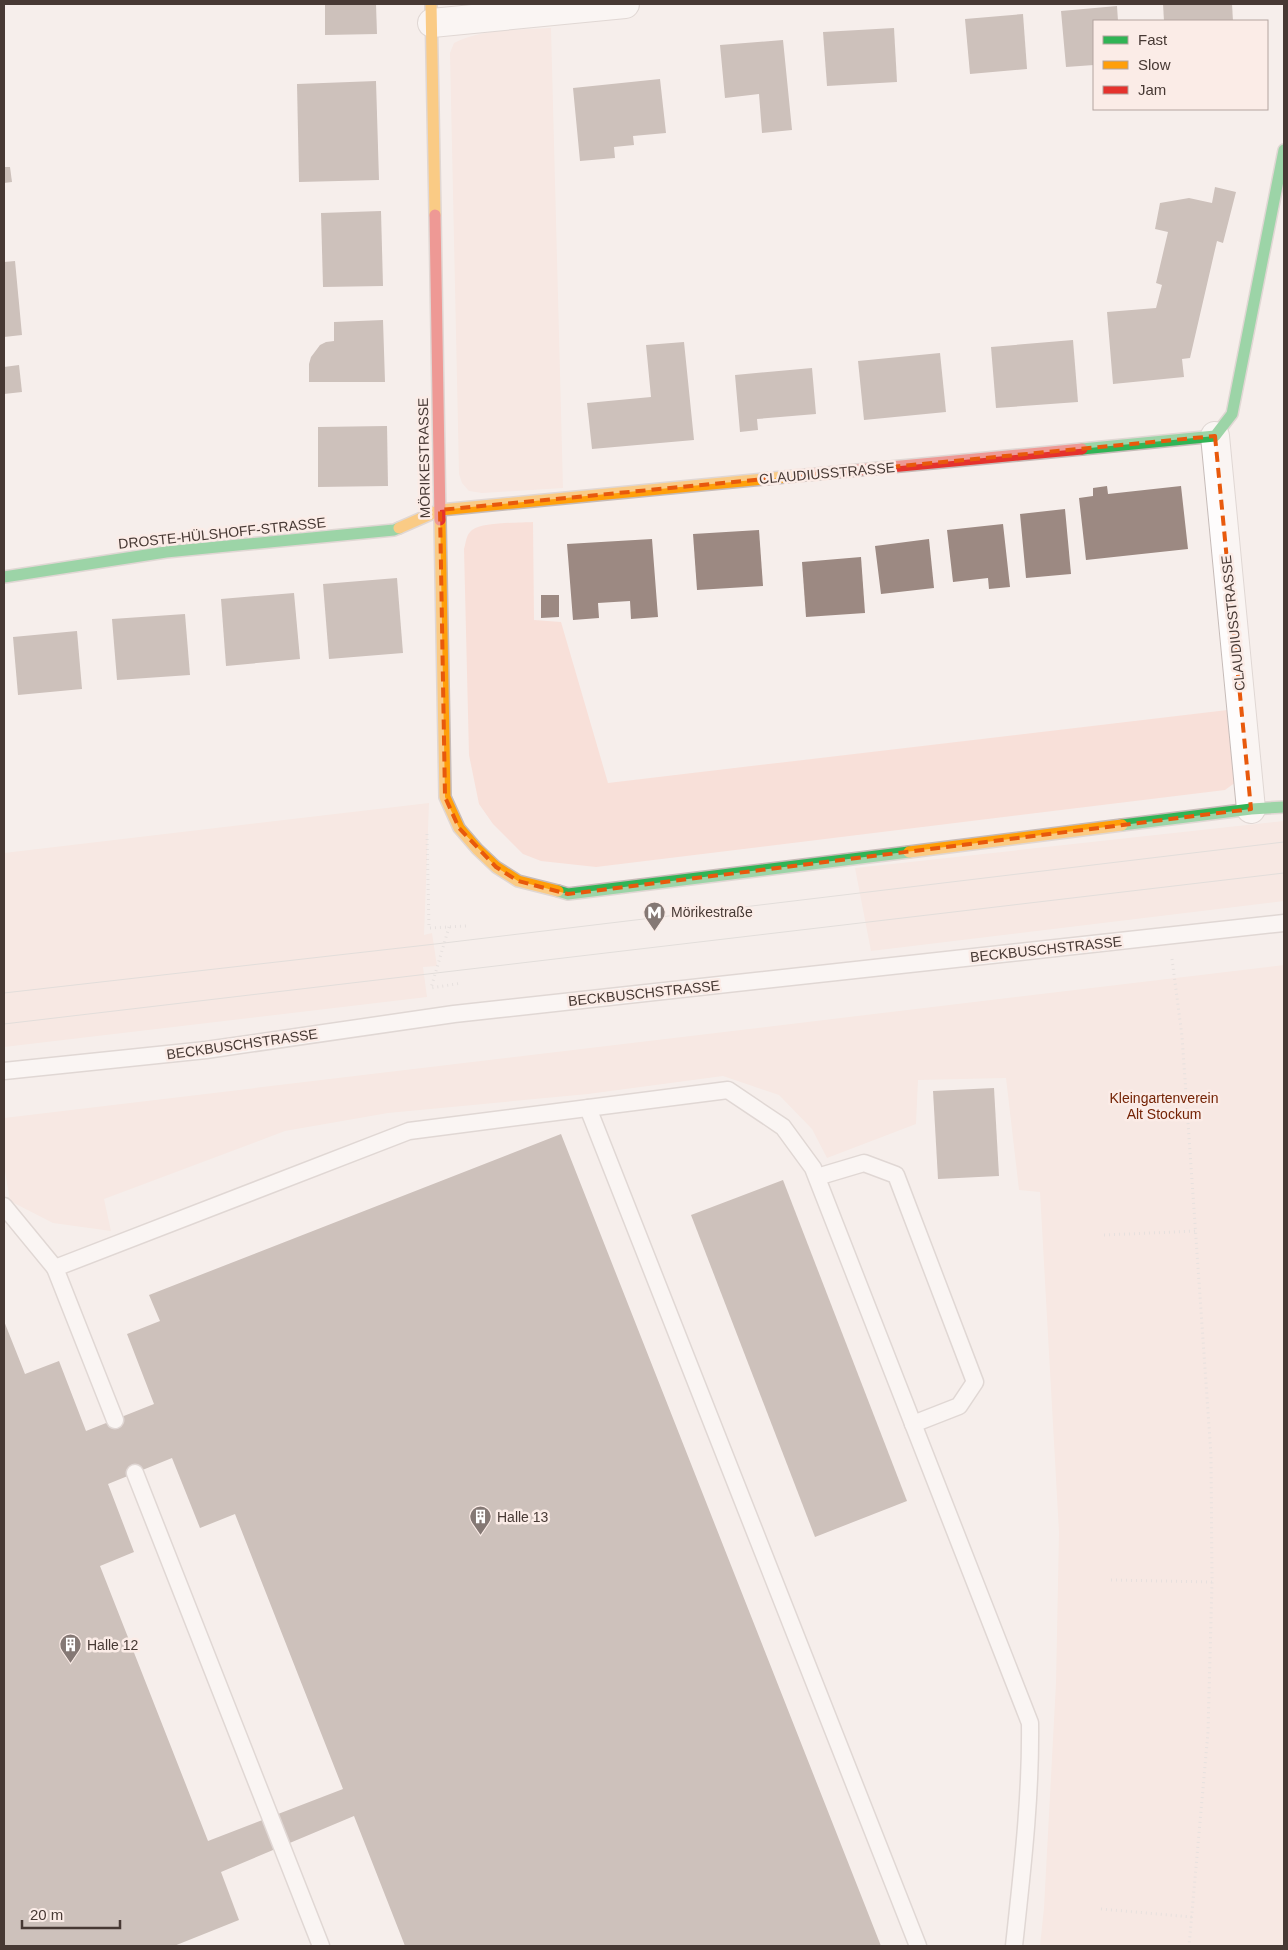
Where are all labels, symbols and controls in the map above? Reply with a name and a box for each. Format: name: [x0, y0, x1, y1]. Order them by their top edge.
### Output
legend: [1093, 20, 1268, 110]
text: Fast: [1138, 31, 1168, 48]
text: Slow: [1138, 56, 1171, 73]
text: Jam: [1138, 81, 1166, 98]
street label: MÖRIKESTRASSE: [414, 398, 433, 518]
street label: CLAUDIUSSTRASSE: [758, 459, 896, 487]
street label: DROSTE-HÜLSHOFF-STRASSE: [117, 513, 326, 552]
street label: CLAUDIUSSTRASSE: [1218, 554, 1248, 692]
metro station icon: Mörikestraße: [643, 900, 667, 931]
place label: Mörikestraße: [671, 904, 753, 920]
street label: BECKBUSCHSTRASSE: [969, 933, 1123, 965]
street label: BECKBUSCHSTRASSE: [567, 977, 721, 1009]
street label: BECKBUSCHSTRASSE: [165, 1025, 319, 1063]
park label: Kleingartenverein Alt Stockum: [1110, 1090, 1218, 1122]
building icon: Halle 13: [469, 1505, 493, 1536]
place label: Halle 13: [497, 1509, 549, 1525]
building icon: Halle 12: [59, 1633, 83, 1664]
place label: Halle 12: [87, 1637, 139, 1653]
scale bar: [22, 1898, 120, 1930]
text: 20 m: [30, 1906, 63, 1923]

